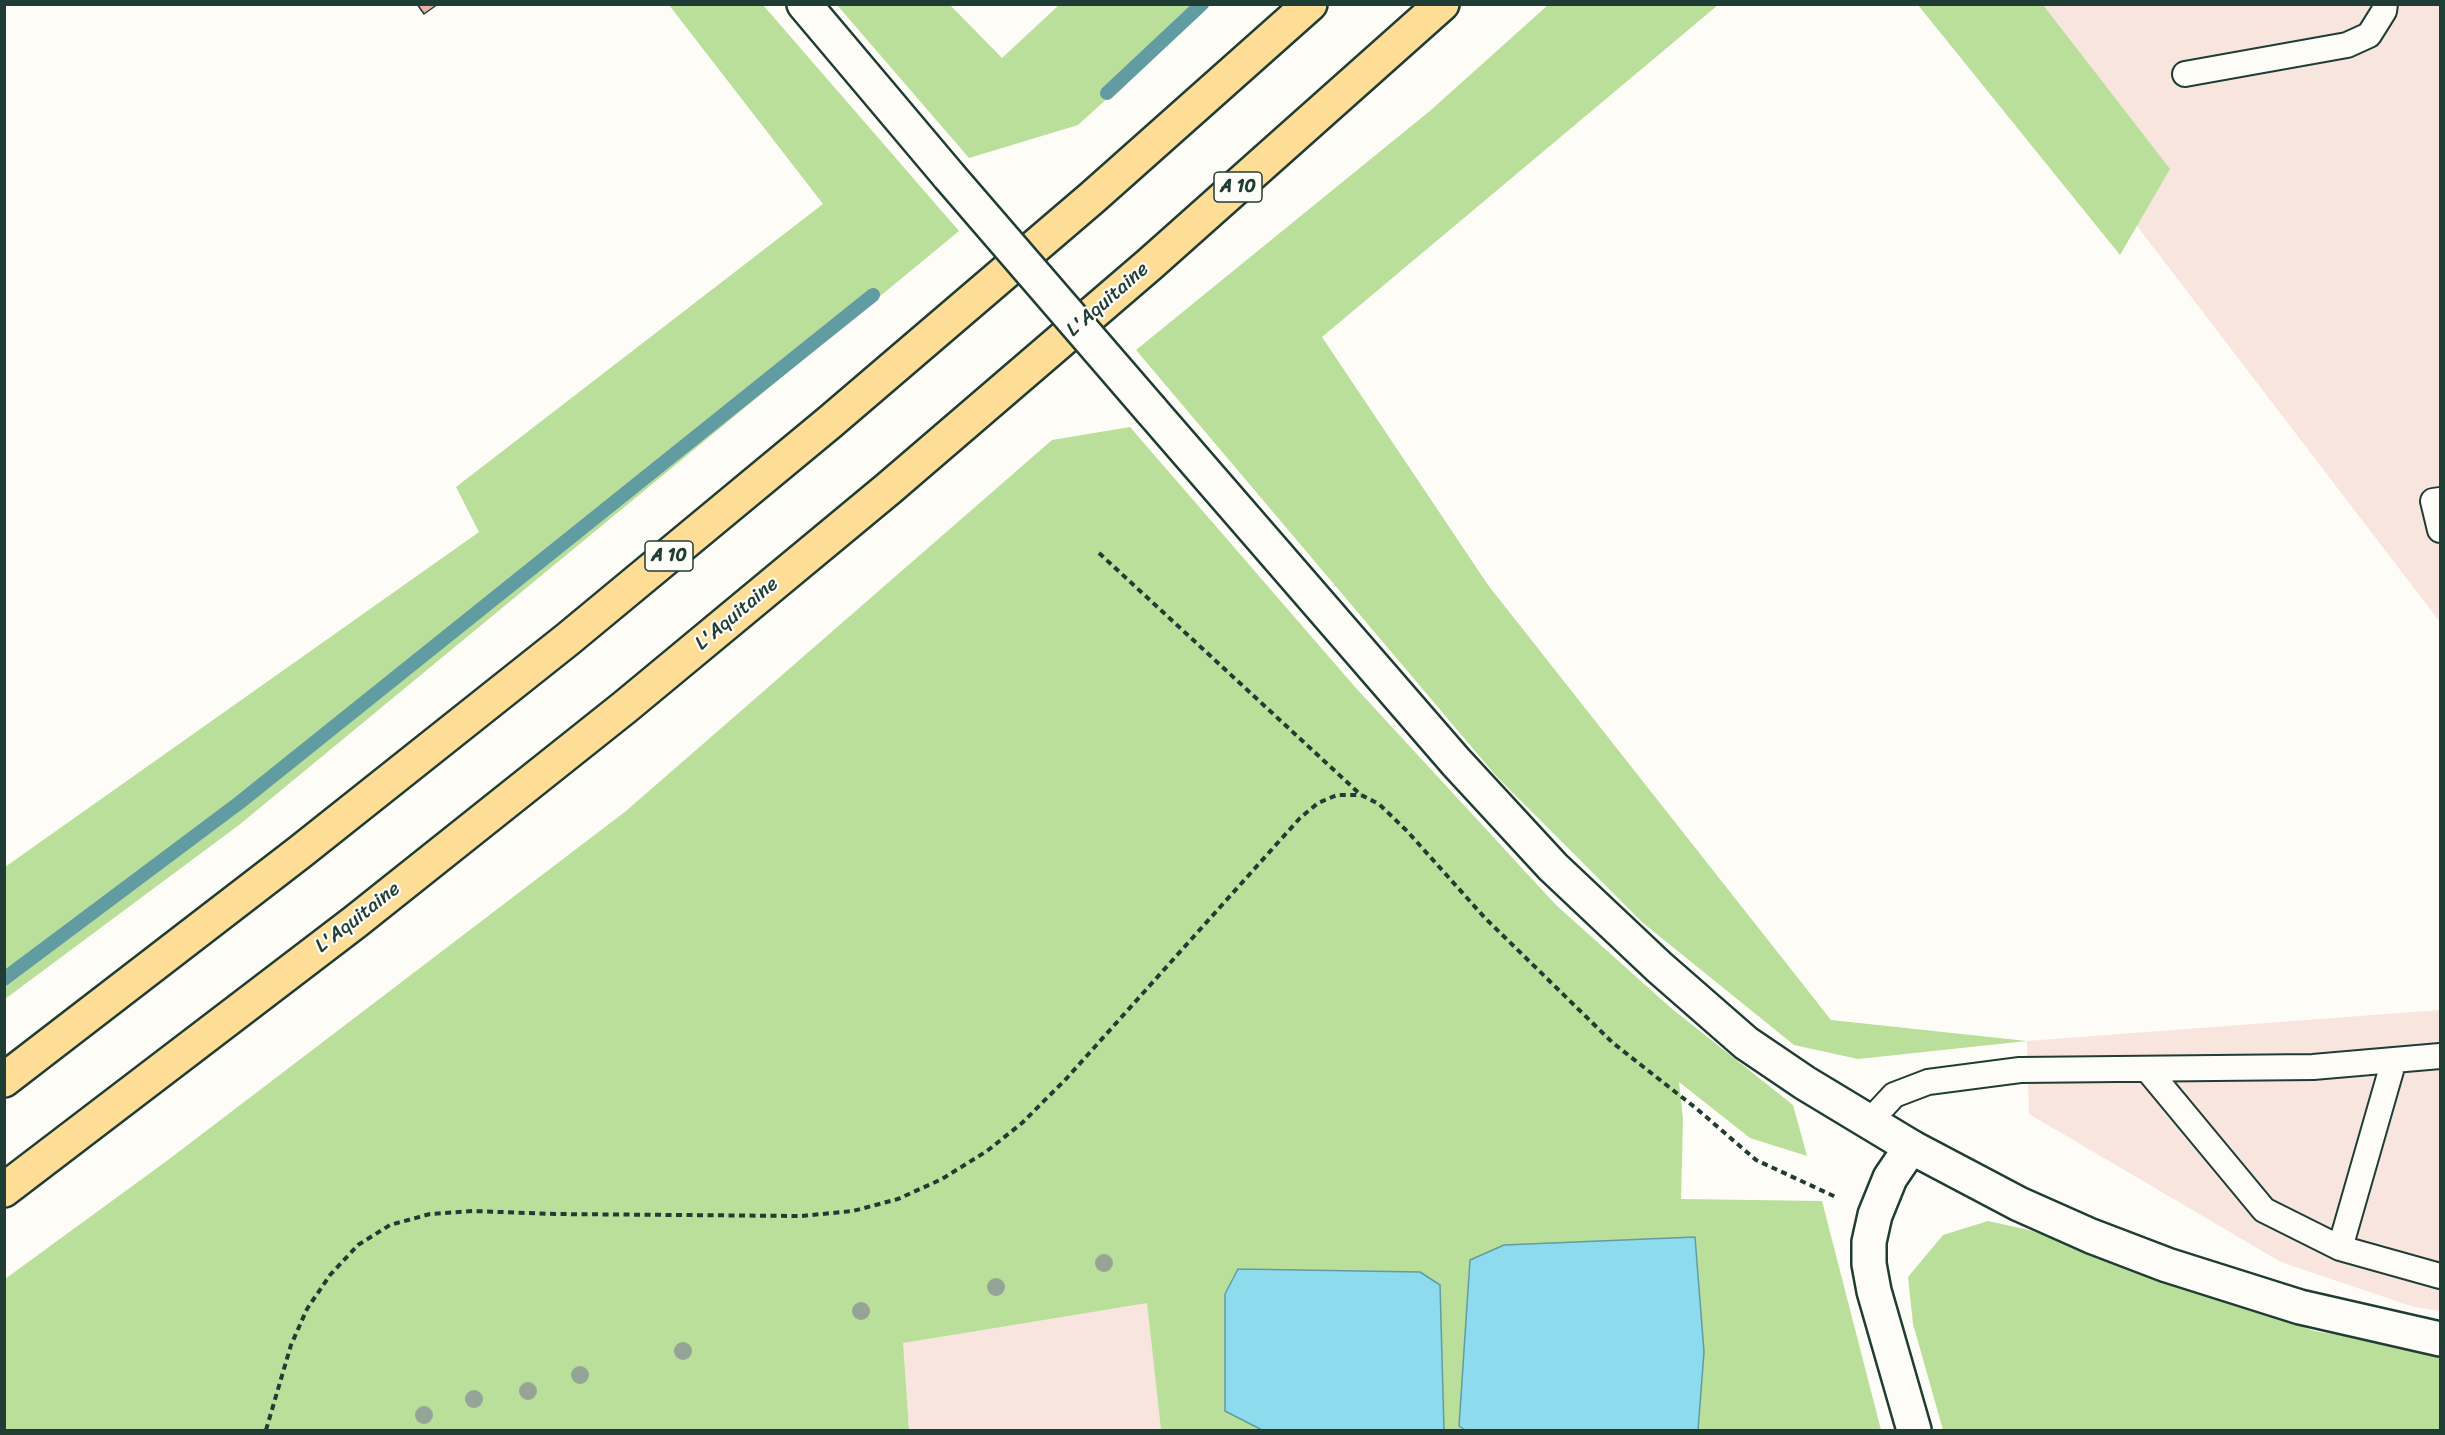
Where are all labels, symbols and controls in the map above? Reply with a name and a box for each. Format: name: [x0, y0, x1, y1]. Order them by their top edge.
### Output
road number: A 10: [1214, 172, 1262, 202]
street label: L'Aquitaine: [1062, 258, 1154, 342]
road number: A 10: [645, 541, 693, 571]
street label: L'Aquitaine: [690, 572, 784, 656]
street label: L'Aquitaine: [311, 877, 405, 959]

